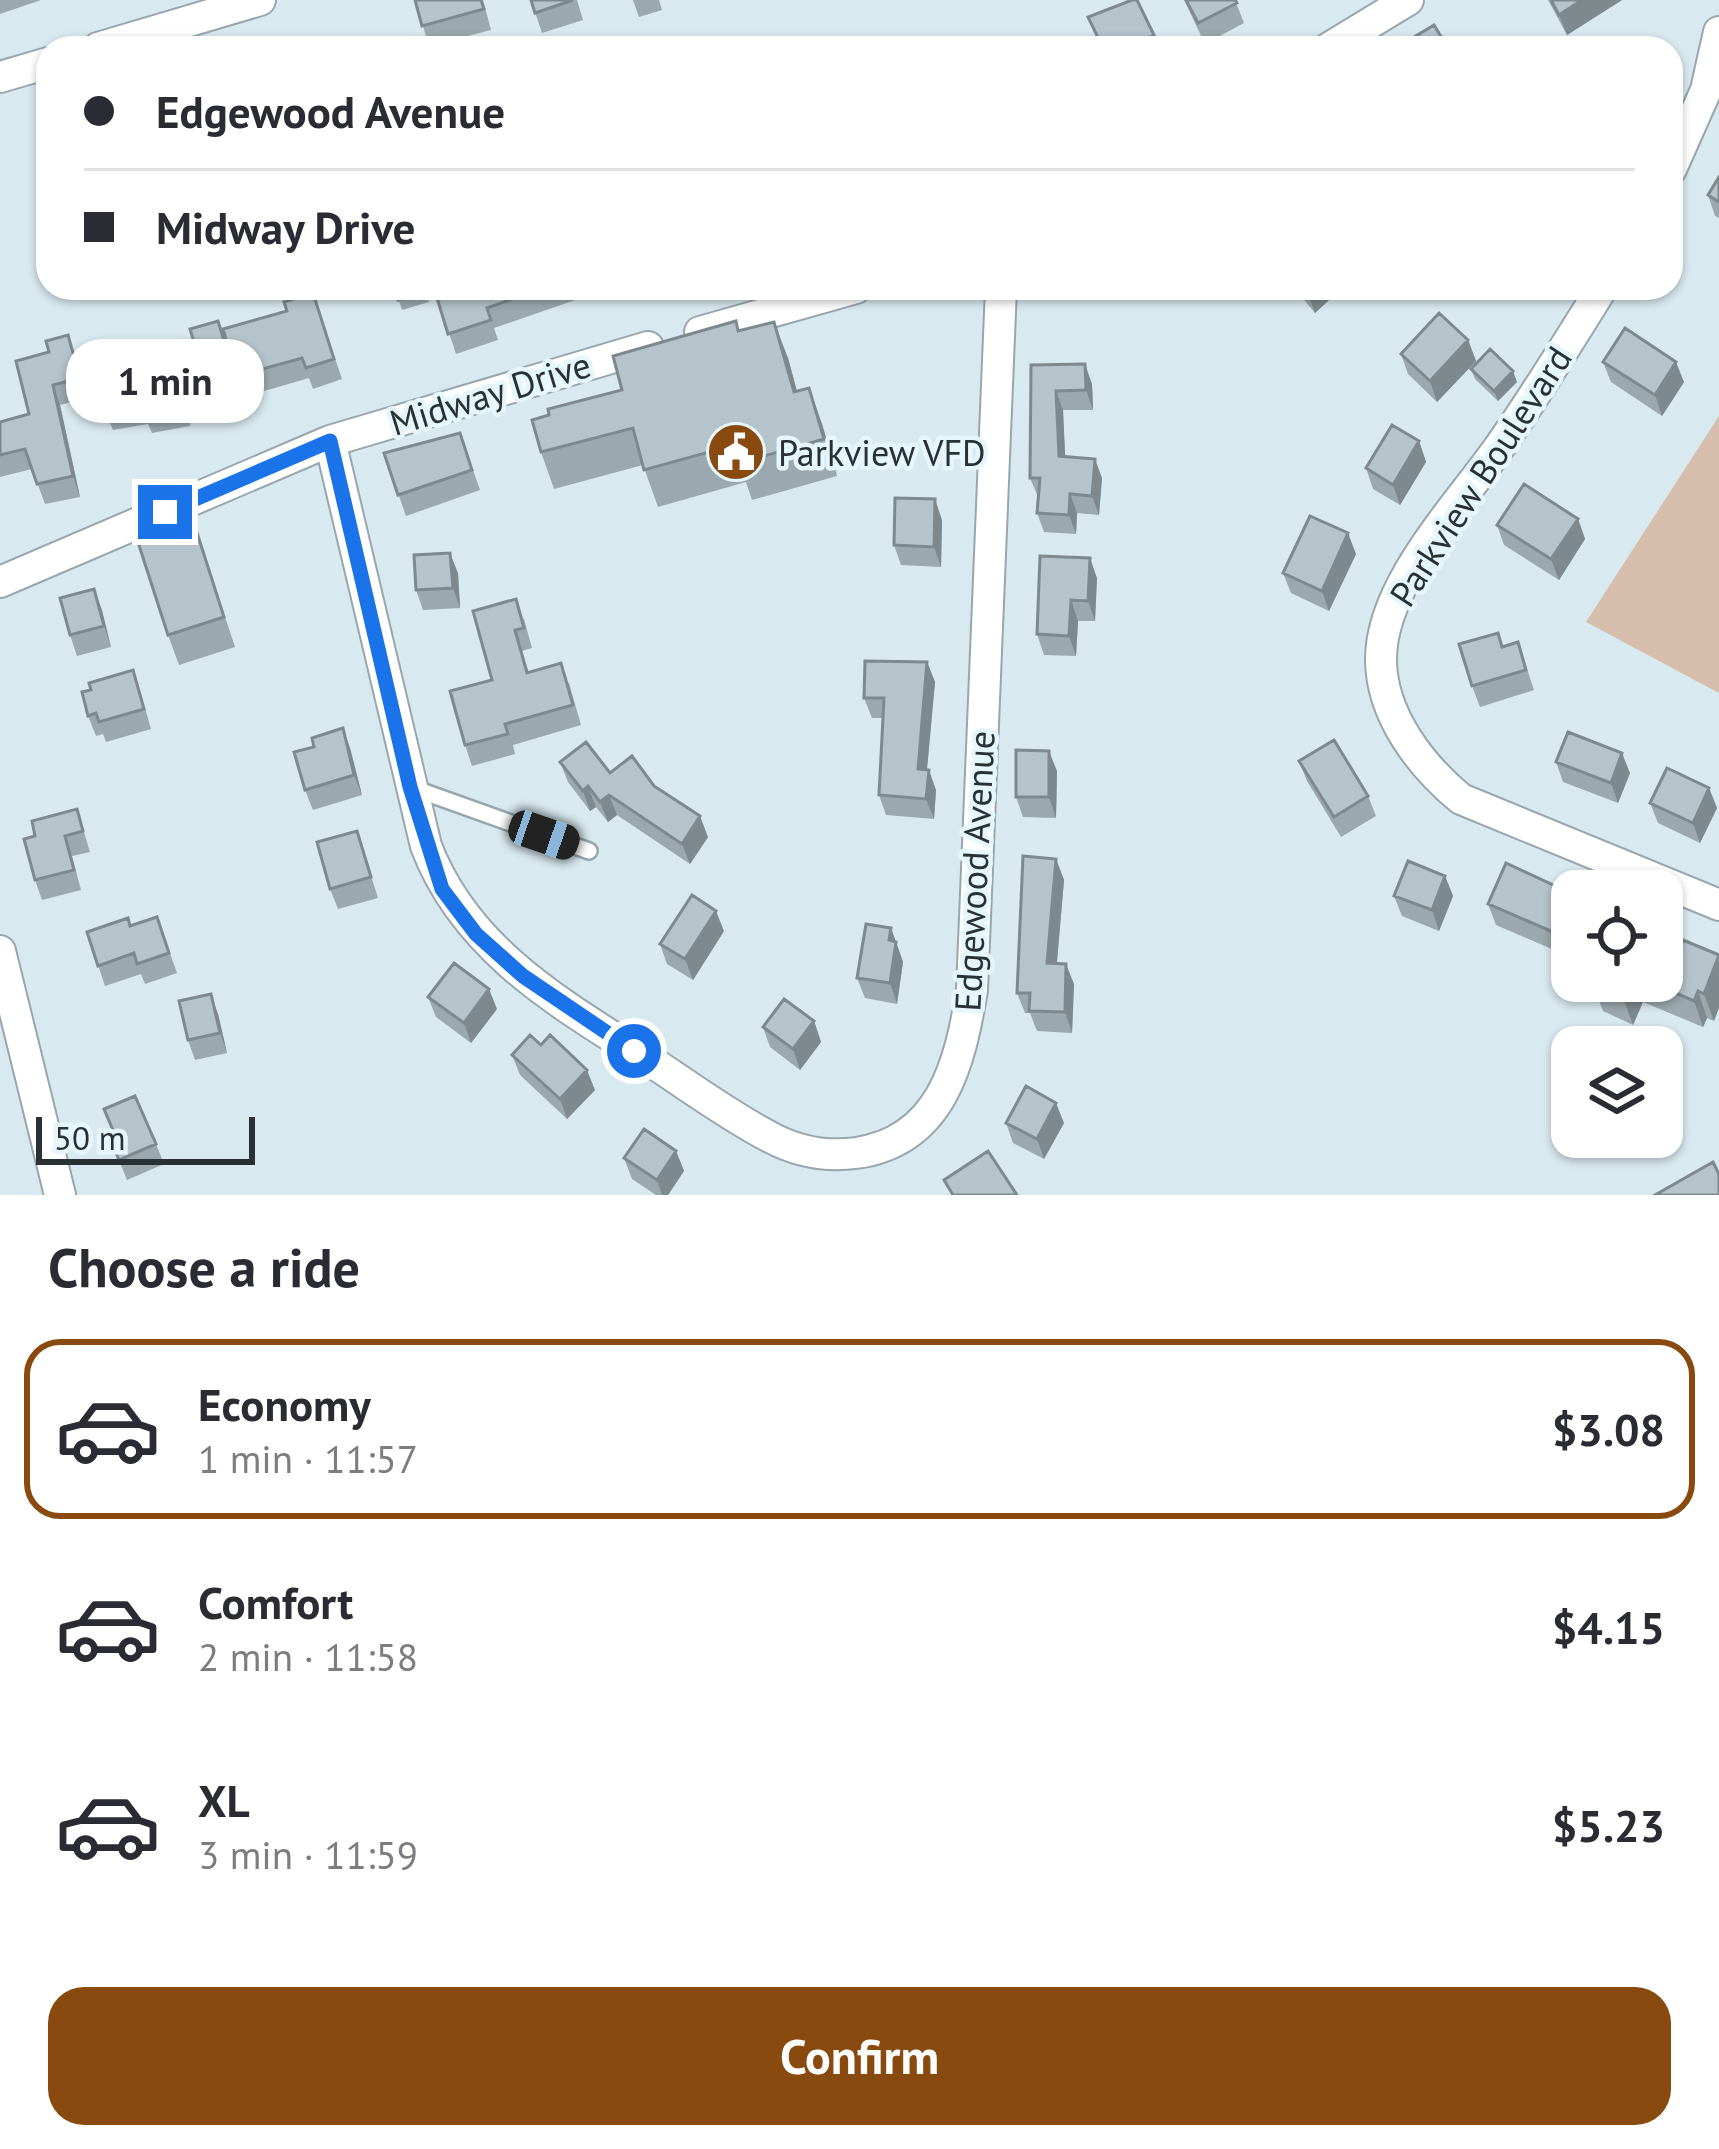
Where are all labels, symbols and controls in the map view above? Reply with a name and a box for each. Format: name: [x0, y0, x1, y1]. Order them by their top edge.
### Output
text: Edgewood Avenue: [156, 82, 505, 140]
text: Midway Drive: [156, 198, 415, 256]
street label: Parkview Boulevard: [1378, 337, 1582, 615]
callout: 1 min: [66, 338, 264, 422]
street label: Midway Drive: [384, 340, 596, 446]
text: 1 min: [117, 355, 213, 406]
public building icon: Parkview VFD: [705, 421, 767, 483]
place label: Parkview VFD: [778, 429, 986, 476]
route end: [138, 485, 192, 539]
street label: Edgewood Avenue: [943, 730, 1005, 1012]
car: [504, 806, 584, 864]
map controls: [1551, 870, 1683, 1158]
button: locate: [1551, 870, 1683, 1002]
route start: [607, 1024, 661, 1078]
button: layers: [1551, 1026, 1683, 1158]
scale bar: [36, 1111, 255, 1164]
text: 50 m: [54, 1116, 126, 1159]
text: Choose a ride: [48, 1232, 360, 1302]
icon: car: [54, 1375, 162, 1483]
text: Economy: [198, 1375, 371, 1433]
text: $3.08: [1552, 1400, 1665, 1458]
text: 1 min · 11:57: [198, 1433, 418, 1484]
icon: car: [54, 1573, 162, 1681]
text: Comfort: [198, 1573, 353, 1631]
text: $4.15: [1552, 1598, 1665, 1656]
text: 2 min · 11:58: [198, 1631, 418, 1682]
icon: car: [54, 1771, 162, 1879]
text: XL: [198, 1771, 250, 1829]
text: $5.23: [1552, 1796, 1665, 1854]
text: 3 min · 11:59: [198, 1829, 418, 1880]
button: Confirm: [48, 1987, 1671, 2125]

